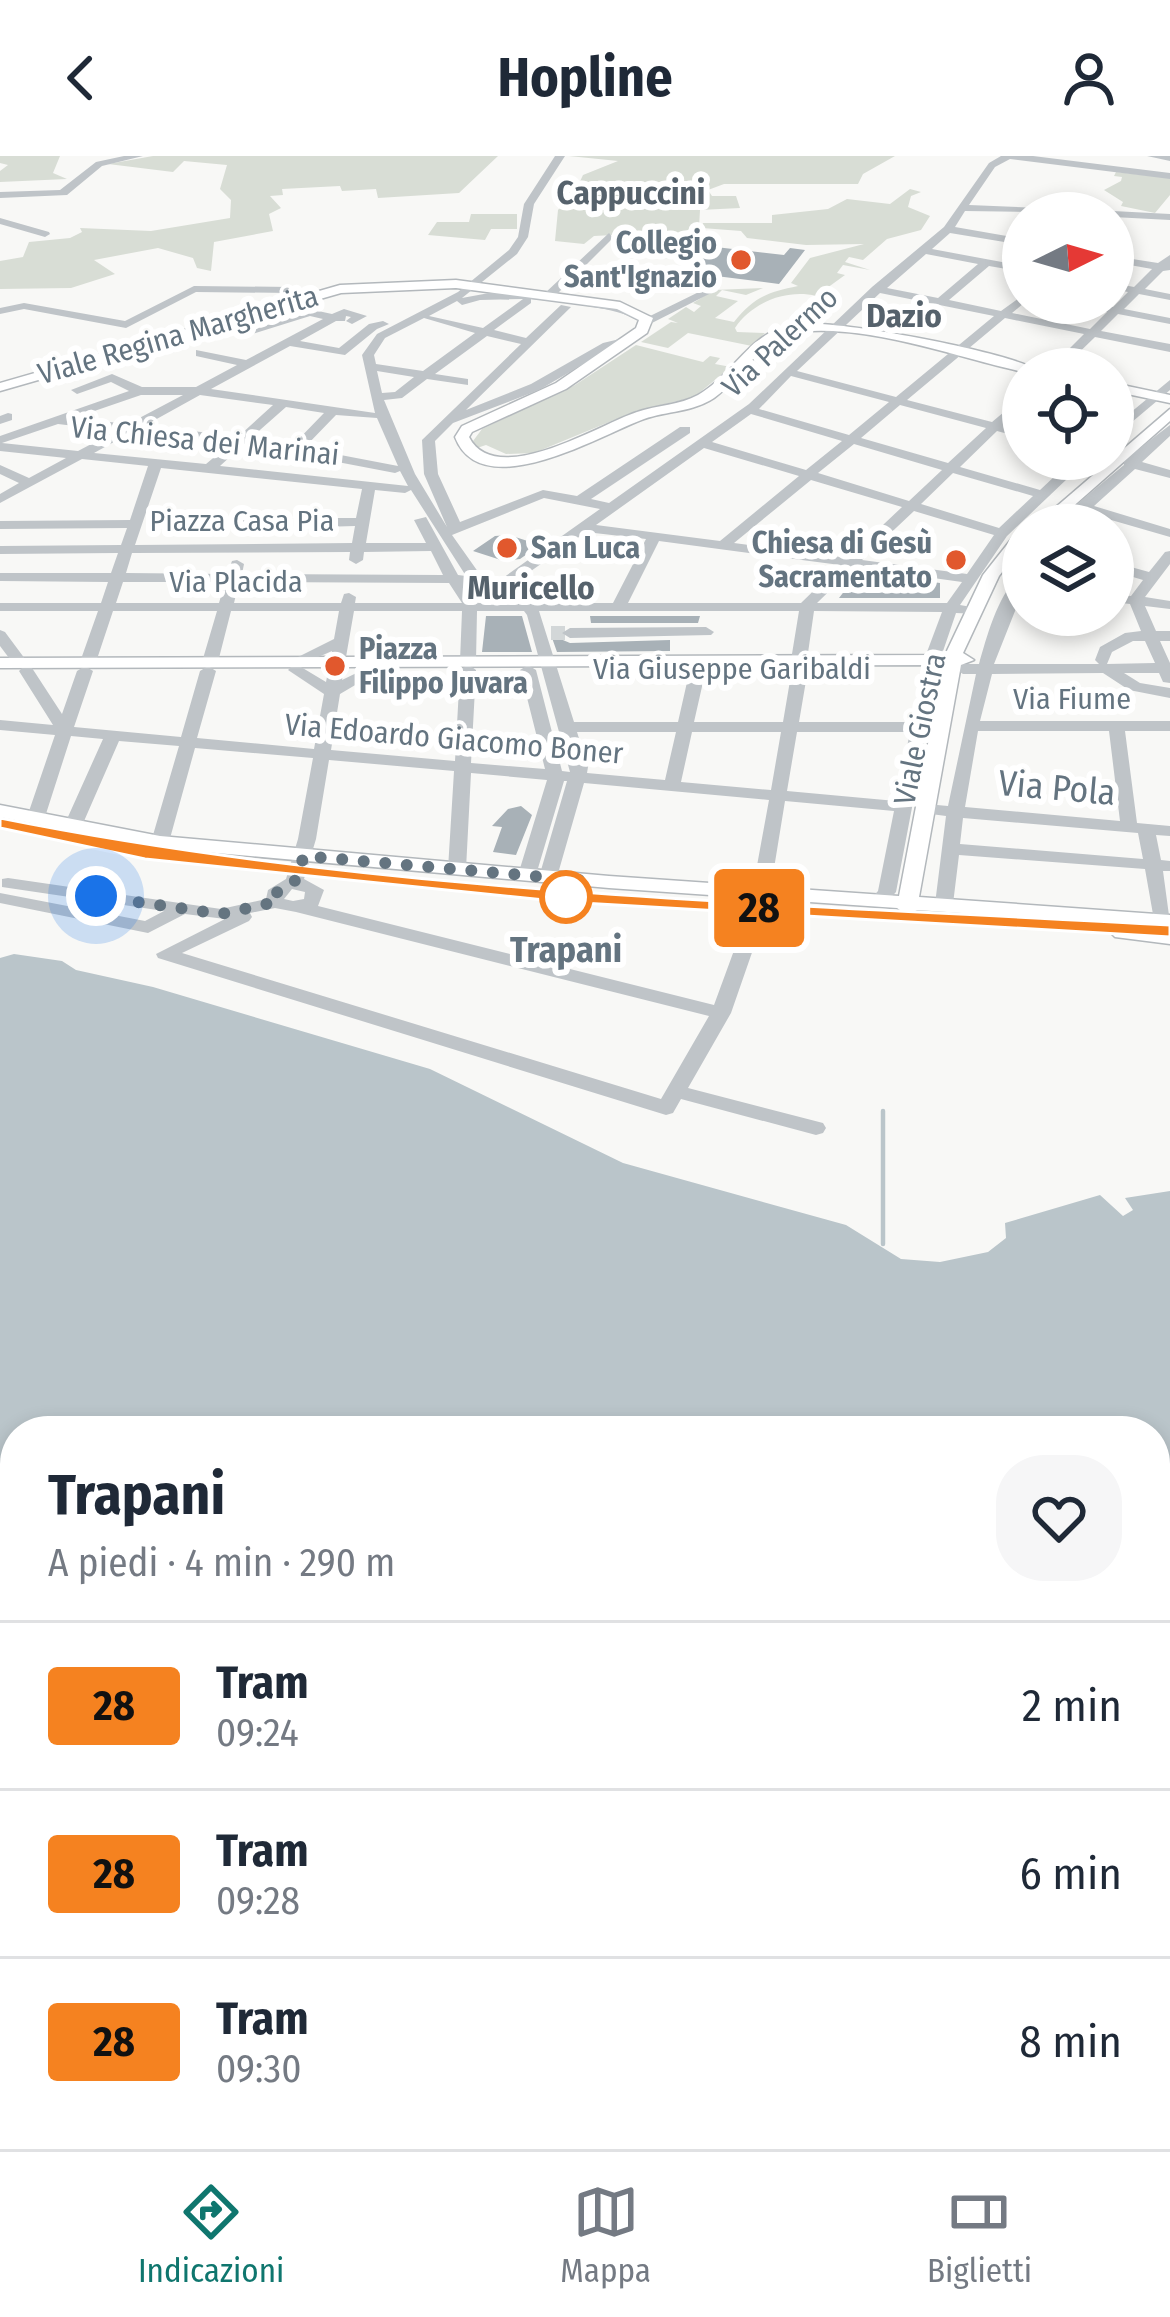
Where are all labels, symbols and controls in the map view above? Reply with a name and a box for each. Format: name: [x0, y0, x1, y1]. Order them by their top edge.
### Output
icon: back: [48, 45, 114, 111]
icon: person: [1056, 45, 1122, 111]
text: Hopline: [497, 46, 673, 110]
district label: Cappuccini: [557, 173, 705, 213]
north arrow: [1002, 192, 1134, 324]
map controls: [1002, 192, 1134, 636]
place label: Collegio Sant'Ignazio: [564, 225, 717, 295]
marker: Collegio Sant'Ignazio: [728, 247, 754, 273]
street label: Viale Regina Margherita: [34, 278, 322, 392]
street label: Via Palermo: [715, 279, 845, 405]
district label: Dazio: [866, 296, 942, 336]
button: locate: [1002, 348, 1134, 480]
street label: Via Chiesa dei Marinai: [69, 409, 341, 473]
street label: Piazza Casa Pia: [150, 503, 334, 539]
button: layers: [1002, 504, 1134, 636]
place label: Chiesa di Gesù Sacramentato: [752, 525, 932, 595]
place label: San Luca: [531, 530, 640, 566]
marker: San Luca: [494, 535, 520, 561]
marker: Chiesa di Gesù Sacramentato: [943, 547, 969, 573]
street label: Via Placida: [169, 564, 303, 600]
district label: Muricello: [467, 568, 595, 608]
place label: Piazza Filippo Juvara: [359, 631, 528, 701]
street label: Viale Giostra: [886, 650, 954, 808]
street label: Via Giuseppe Garibaldi: [593, 651, 871, 687]
marker: Piazza Filippo Juvara: [322, 653, 348, 679]
street label: Via Fiume: [1013, 681, 1131, 717]
street label: Via Edoardo Giacomo Boner: [283, 706, 625, 772]
street label: Via Pola: [997, 761, 1117, 815]
your location: [66, 866, 126, 926]
line badge: 28: [705, 869, 813, 947]
marker: Trapani: [541, 872, 591, 922]
text: 28: [738, 883, 780, 933]
place label: Trapani: [510, 928, 622, 972]
button: heart: [996, 1455, 1122, 1581]
text: Trapani: [48, 1461, 225, 1529]
text: A piedi · 4 min · 290 m: [48, 1540, 395, 1586]
text: Tram: [216, 1656, 309, 1710]
text: 2 min: [1022, 1679, 1122, 1733]
text: 28: [93, 1681, 135, 1731]
text: 09:24: [216, 1710, 299, 1756]
text: Tram: [216, 1824, 309, 1878]
text: 6 min: [1019, 1847, 1122, 1901]
text: 28: [93, 1849, 135, 1899]
text: 09:28: [216, 1878, 300, 1924]
text: Tram: [216, 1992, 309, 2046]
text: 8 min: [1019, 2015, 1122, 2069]
text: 28: [93, 2017, 135, 2067]
text: 09:30: [216, 2046, 302, 2092]
tab: Indicazioni: [138, 2179, 284, 2291]
tab: Mappa: [560, 2179, 651, 2291]
tab: Biglietti: [927, 2179, 1032, 2291]

